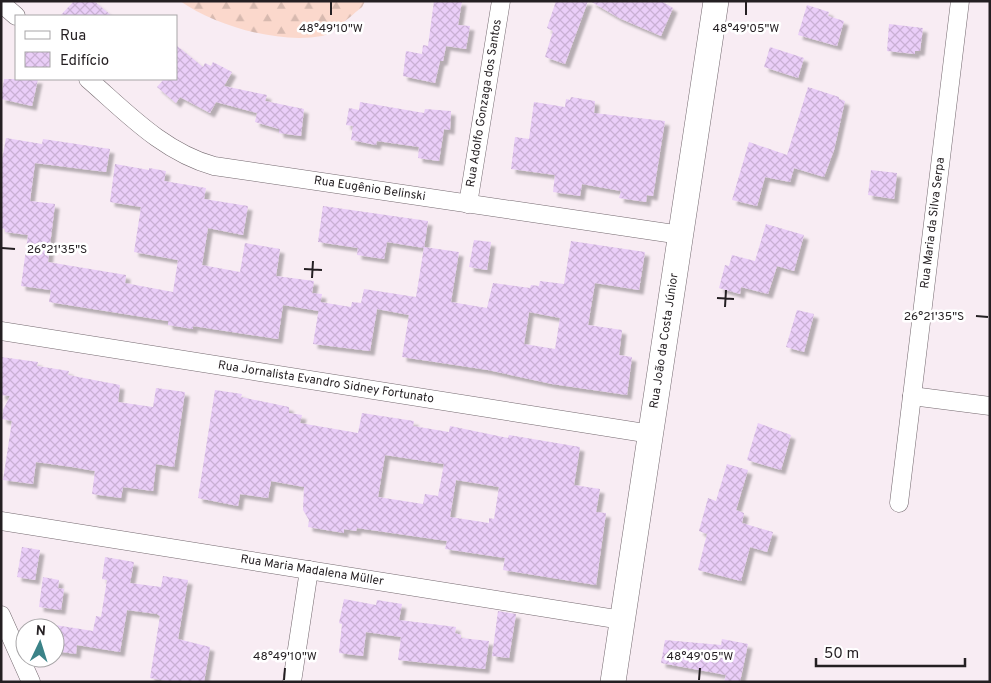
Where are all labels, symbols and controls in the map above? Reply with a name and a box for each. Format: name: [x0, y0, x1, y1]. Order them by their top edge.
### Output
legend: [15, 15, 178, 80]
street label: Rua Adolfo Gonzaga dos Santos: [463, 18, 506, 189]
text: 48°49'10"W: [299, 21, 363, 37]
text: 48°49'05"W: [713, 21, 779, 37]
text: Rua: [60, 27, 86, 46]
text: Edifício: [60, 52, 109, 71]
street label: Rua Maria da Silva Serpa: [917, 156, 949, 290]
street label: Rua Eugênio Belinski: [313, 173, 427, 205]
text: 26°21'35"S: [27, 242, 87, 258]
street label: Rua João da Costa Júnior: [646, 272, 683, 410]
text: 26°21'35"S: [904, 309, 964, 325]
street label: Rua Jornalista Evandro Sidney Fortunato: [217, 357, 435, 408]
street label: Rua Maria Madalena Müller: [239, 551, 385, 590]
north arrow: [15, 618, 65, 668]
text: N: [35, 623, 46, 640]
scale bar: [816, 636, 965, 668]
text: 50 m: [824, 645, 859, 664]
text: 48°49'10"W: [253, 649, 317, 665]
text: 48°49'05"W: [667, 649, 733, 665]

